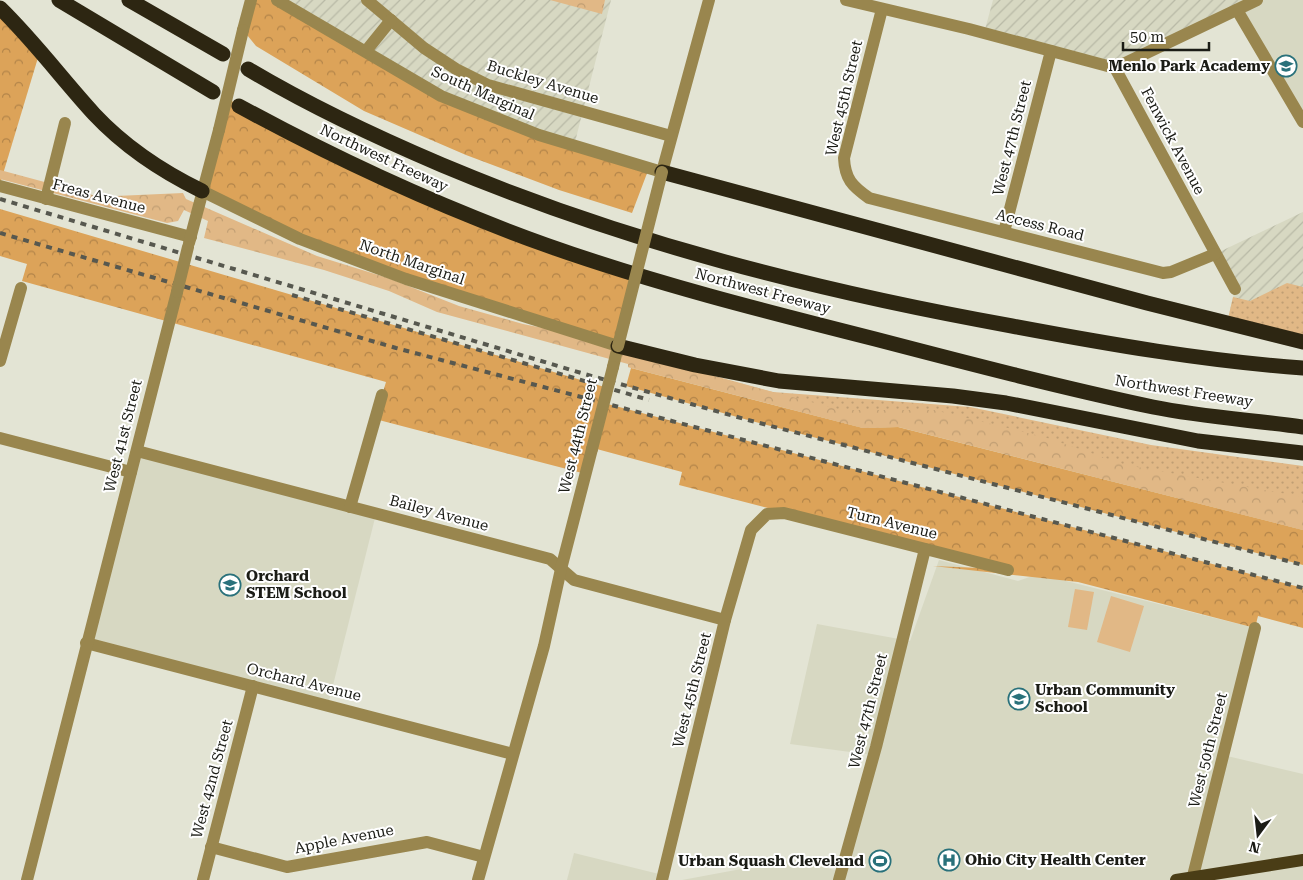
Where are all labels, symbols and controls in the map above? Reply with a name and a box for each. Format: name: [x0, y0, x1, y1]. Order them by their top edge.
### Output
scale bar: [1123, 20, 1209, 52]
text: 50 m: [1130, 28, 1165, 46]
street label: West 45th Street: [822, 38, 866, 158]
school or university icon: Menlo Park Academy: [1274, 54, 1298, 78]
street label: Buckley Avenue: [485, 56, 601, 108]
place label: Menlo Park Academy: [1108, 57, 1270, 75]
street label: South Marginal: [429, 62, 538, 124]
street label: West 47th Street: [989, 78, 1035, 198]
street label: Fenwick Avenue: [1137, 84, 1209, 198]
street label: Northwest Freeway: [317, 120, 451, 196]
street label: Freas Avenue: [50, 175, 148, 217]
street label: Access Road: [994, 205, 1086, 245]
street label: North Marginal: [357, 236, 468, 289]
street label: Northwest Freeway: [693, 264, 833, 318]
street label: Northwest Freeway: [1114, 371, 1254, 411]
street label: West 44th Street: [555, 376, 601, 496]
street label: West 41st Street: [100, 377, 146, 494]
street label: Bailey Avenue: [387, 491, 491, 535]
street label: Turn Avenue: [845, 503, 939, 543]
place label: Orchard STEM School: [246, 567, 347, 602]
school or university icon: Orchard STEM School: [218, 573, 242, 597]
street label: West 45th Street: [669, 630, 715, 750]
street label: West 47th Street: [845, 651, 891, 771]
street label: Orchard Avenue: [245, 659, 363, 705]
place label: Urban Community School: [1035, 681, 1175, 716]
school or university icon: Urban Community School: [1007, 687, 1031, 711]
street label: West 50th Street: [1185, 690, 1231, 810]
street label: West 42nd Street: [187, 717, 237, 840]
north arrow: [1233, 810, 1283, 860]
street label: Apple Avenue: [293, 821, 395, 857]
text: N: [1247, 838, 1262, 857]
hospital icon: Ohio City Health Center: [937, 848, 961, 872]
sports icon: Urban Squash Cleveland: [868, 849, 892, 873]
place label: Ohio City Health Center: [965, 851, 1146, 869]
place label: Urban Squash Cleveland: [678, 852, 864, 870]

